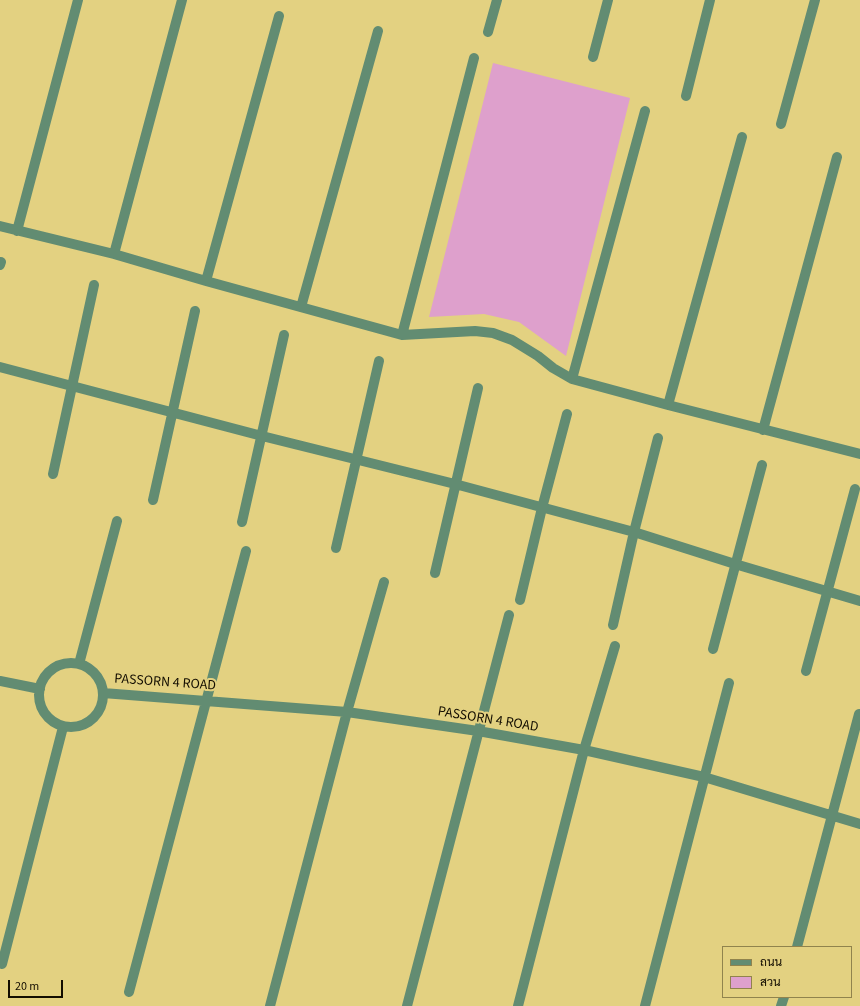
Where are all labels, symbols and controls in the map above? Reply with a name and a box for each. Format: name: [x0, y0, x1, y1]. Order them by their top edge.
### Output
street label: PASSORN 4 ROAD: [114, 671, 216, 695]
street label: PASSORN 4 ROAD: [436, 704, 540, 736]
legend: [722, 946, 852, 998]
text: ถนน: [760, 954, 782, 971]
scale bar: [10, 972, 65, 998]
text: สวน: [760, 974, 781, 991]
text: 20 m: [15, 978, 39, 995]

